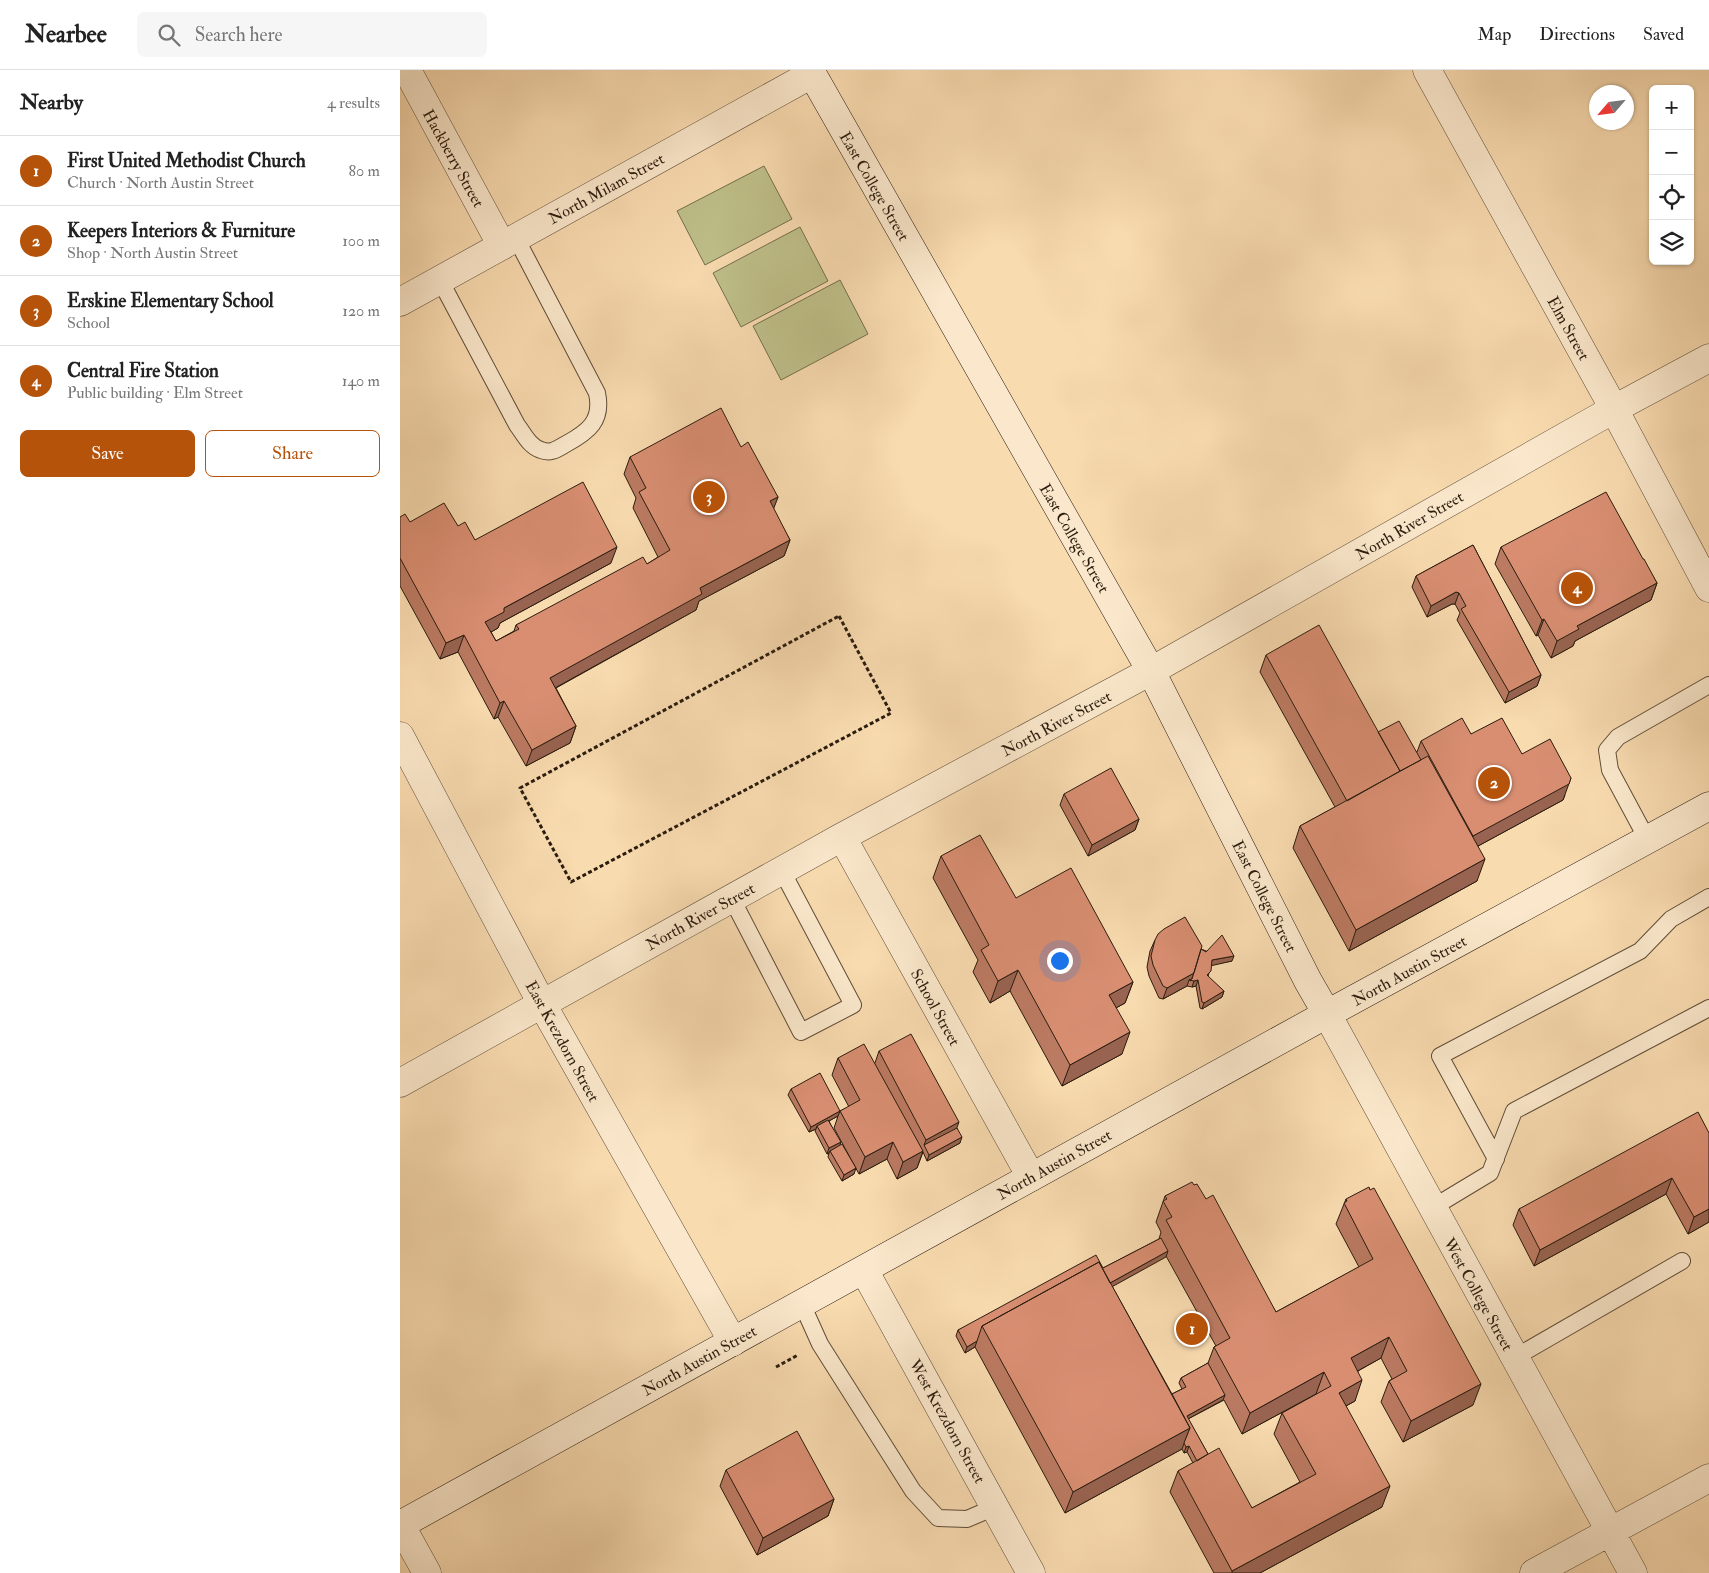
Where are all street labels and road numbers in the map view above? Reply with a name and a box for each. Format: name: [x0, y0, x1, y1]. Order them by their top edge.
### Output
street label: Hackberry Street: [418, 106, 488, 211]
street label: East College Street: [835, 128, 913, 245]
street label: North Milam Street: [545, 149, 668, 229]
street label: Elm Street: [1542, 293, 1594, 364]
street label: East College Street: [1035, 480, 1113, 597]
street label: North River Street: [1352, 487, 1467, 565]
street label: North River Street: [998, 687, 1115, 761]
street label: East College Street: [1227, 837, 1301, 956]
street label: North River Street: [642, 879, 758, 955]
street label: North Austin Street: [1349, 931, 1470, 1011]
street label: School Street: [906, 965, 965, 1050]
street label: East Krezdorn Street: [521, 977, 604, 1106]
street label: North Austin Street: [994, 1125, 1115, 1205]
street label: West College Street: [1438, 1234, 1517, 1355]
street label: North Austin Street: [639, 1321, 760, 1401]
street label: West Krezdorn Street: [904, 1355, 990, 1487]

